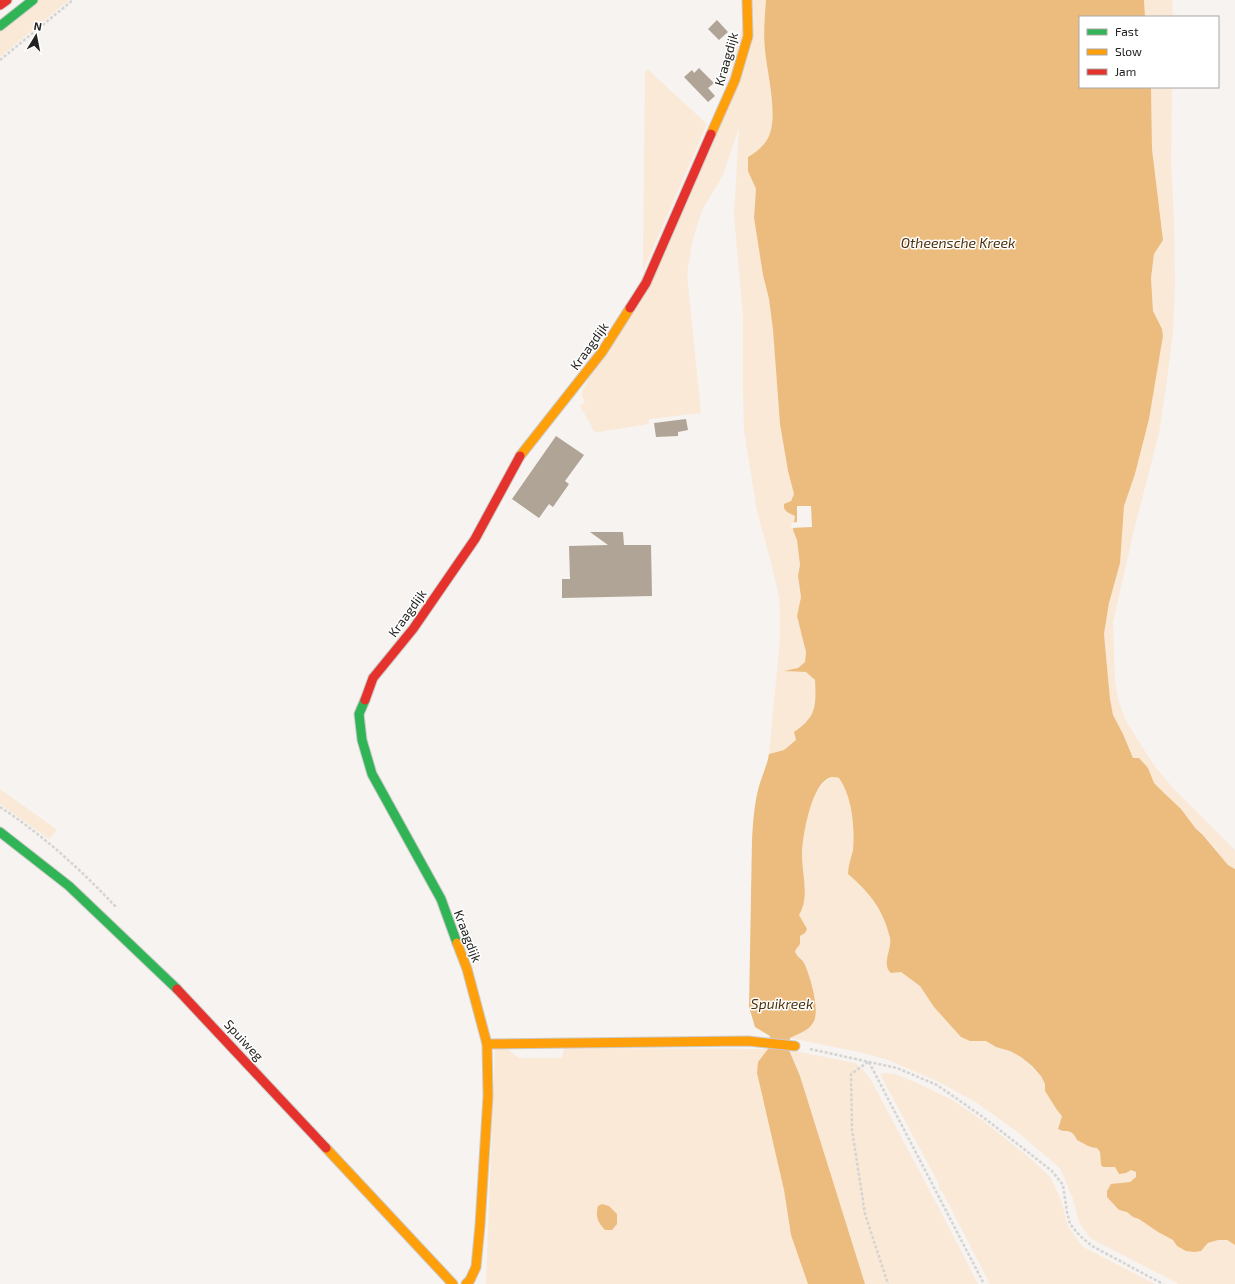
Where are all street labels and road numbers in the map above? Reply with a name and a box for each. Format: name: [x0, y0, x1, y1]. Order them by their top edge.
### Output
street label: Kraagdijk: [711, 30, 741, 88]
street label: Kraagdijk: [566, 319, 612, 373]
street label: Kraagdijk: [384, 586, 430, 640]
street label: Kraagdijk: [451, 907, 485, 965]
street label: Spuiweg: [221, 1016, 267, 1064]

